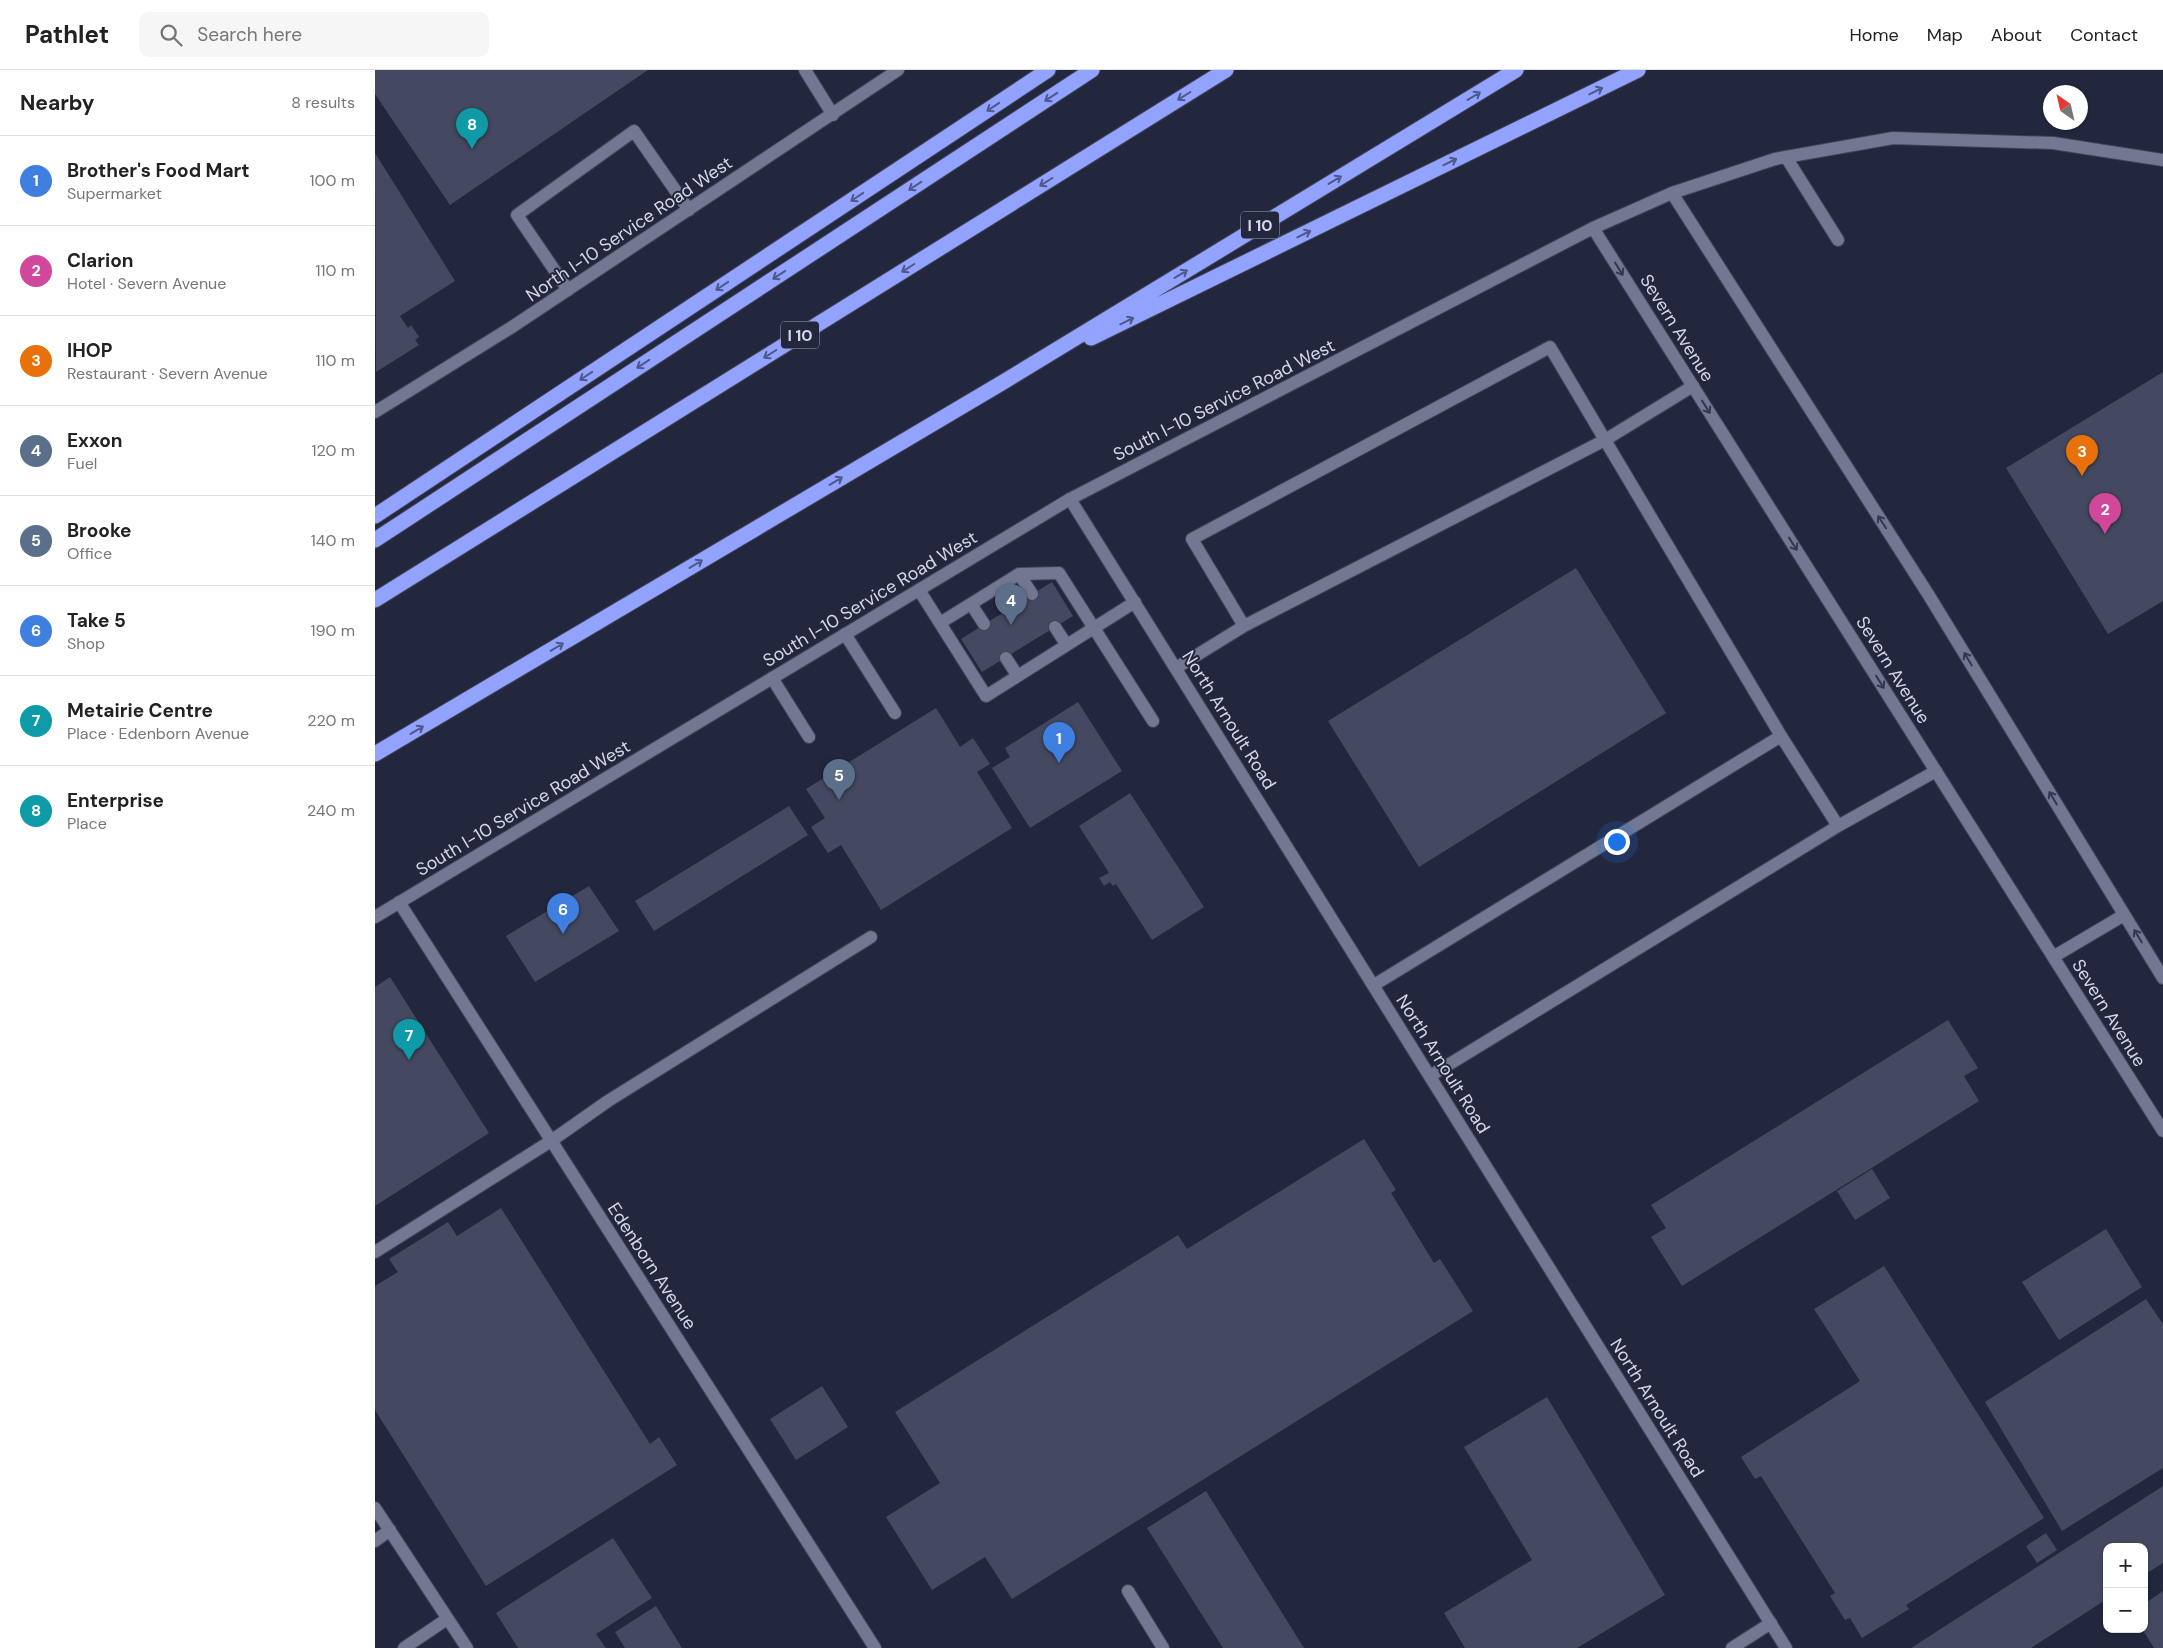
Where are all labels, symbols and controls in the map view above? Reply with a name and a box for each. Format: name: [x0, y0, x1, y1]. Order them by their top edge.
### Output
search box: [139, 12, 489, 57]
text: Pathlet: [25, 19, 109, 50]
icon: search: [157, 21, 185, 49]
text: Search here: [197, 22, 302, 47]
text: Home: [1849, 23, 1899, 47]
text: Map: [1927, 23, 1963, 47]
text: About: [1991, 23, 2042, 47]
text: Contact: [2070, 23, 2138, 47]
one-way arrow: [1588, 85, 1603, 95]
north arrow: [2043, 85, 2088, 130]
text: Nearby: [20, 89, 94, 117]
one-way arrow: [1466, 90, 1480, 100]
one-way arrow: [1178, 91, 1192, 101]
text: 8 results: [291, 92, 355, 113]
one-way arrow: [1044, 92, 1058, 102]
one-way arrow: [986, 102, 1000, 112]
pin: 8: [456, 108, 488, 149]
street label: North I-10 Service Road West: [521, 151, 737, 307]
one-way arrow: [1442, 157, 1457, 166]
text: Brother's Food Mart: [67, 158, 250, 183]
text: 1: [33, 170, 39, 191]
text: 100 m: [310, 170, 355, 191]
one-way arrow: [1327, 175, 1341, 185]
one-way arrow: [1040, 177, 1054, 187]
one-way arrow: [909, 181, 923, 191]
text: Supermarket: [67, 183, 162, 204]
one-way arrow: [851, 192, 865, 202]
road number: I 10: [1241, 212, 1279, 238]
one-way arrow: [1297, 229, 1312, 239]
text: Clarion: [67, 248, 134, 273]
text: 2: [31, 260, 41, 281]
text: 110 m: [316, 260, 355, 281]
one-way arrow: [1615, 262, 1625, 276]
one-way arrow: [902, 263, 916, 273]
one-way arrow: [1174, 268, 1188, 279]
one-way arrow: [773, 270, 787, 280]
street label: Severn Avenue: [1634, 270, 1720, 386]
text: Hotel · Severn Avenue: [67, 273, 226, 294]
one-way arrow: [715, 281, 729, 292]
one-way arrow: [1119, 316, 1134, 325]
road number: I 10: [781, 322, 819, 348]
street label: South I-10 Service Road West: [1109, 334, 1339, 466]
text: IHOP: [67, 338, 112, 363]
one-way arrow: [764, 349, 778, 359]
text: 3: [31, 350, 41, 371]
text: 110 m: [316, 350, 355, 371]
one-way arrow: [637, 359, 651, 369]
text: Restaurant · Severn Avenue: [67, 363, 268, 384]
one-way arrow: [580, 371, 594, 381]
one-way arrow: [1701, 399, 1711, 413]
text: Exxon: [67, 428, 123, 453]
pin: 3: [2066, 435, 2098, 476]
text: 4: [31, 440, 41, 461]
text: 120 m: [311, 440, 355, 461]
text: Fuel: [67, 453, 97, 474]
one-way arrow: [829, 475, 843, 485]
pin: 2: [2089, 493, 2121, 534]
one-way arrow: [1876, 515, 1886, 529]
text: Brooke: [67, 518, 132, 543]
street label: South I-10 Service Road West: [758, 525, 982, 673]
text: 5: [31, 530, 41, 551]
text: 140 m: [311, 530, 355, 551]
one-way arrow: [1788, 537, 1798, 551]
text: Office: [67, 543, 112, 564]
one-way arrow: [689, 558, 703, 568]
pin: 4: [995, 584, 1027, 625]
text: Take 5: [67, 608, 126, 633]
street label: Severn Avenue: [1850, 612, 1936, 728]
text: 6: [31, 620, 41, 641]
text: 190 m: [311, 620, 355, 641]
text: Shop: [67, 633, 105, 654]
one-way arrow: [549, 641, 563, 651]
street label: North Arnoult Road: [1177, 646, 1281, 794]
one-way arrow: [1962, 653, 1972, 667]
one-way arrow: [1875, 674, 1885, 688]
text: Metairie Centre: [67, 698, 213, 723]
text: 7: [32, 710, 40, 731]
text: 220 m: [307, 710, 355, 731]
pin: 1: [1043, 722, 1075, 763]
text: Place · Edenborn Avenue: [67, 723, 249, 744]
one-way arrow: [409, 724, 423, 734]
street label: South I-10 Service Road West: [411, 734, 635, 882]
pin: 5: [823, 759, 855, 800]
text: Enterprise: [67, 788, 164, 813]
one-way arrow: [2047, 791, 2057, 805]
text: 8: [31, 800, 41, 821]
text: 240 m: [307, 800, 355, 821]
text: Place: [67, 813, 107, 834]
your location: [1604, 829, 1630, 855]
pin: 6: [547, 893, 579, 934]
one-way arrow: [2132, 930, 2142, 944]
street label: Severn Avenue: [2066, 955, 2152, 1071]
street label: North Arnoult Road: [1391, 990, 1495, 1138]
pin: 7: [393, 1019, 425, 1060]
street label: Edenborn Avenue: [602, 1198, 702, 1334]
street label: North Arnoult Road: [1605, 1334, 1709, 1482]
map controls: [2103, 1543, 2148, 1633]
button: +: [2103, 1543, 2148, 1588]
button: −: [2103, 1588, 2148, 1633]

